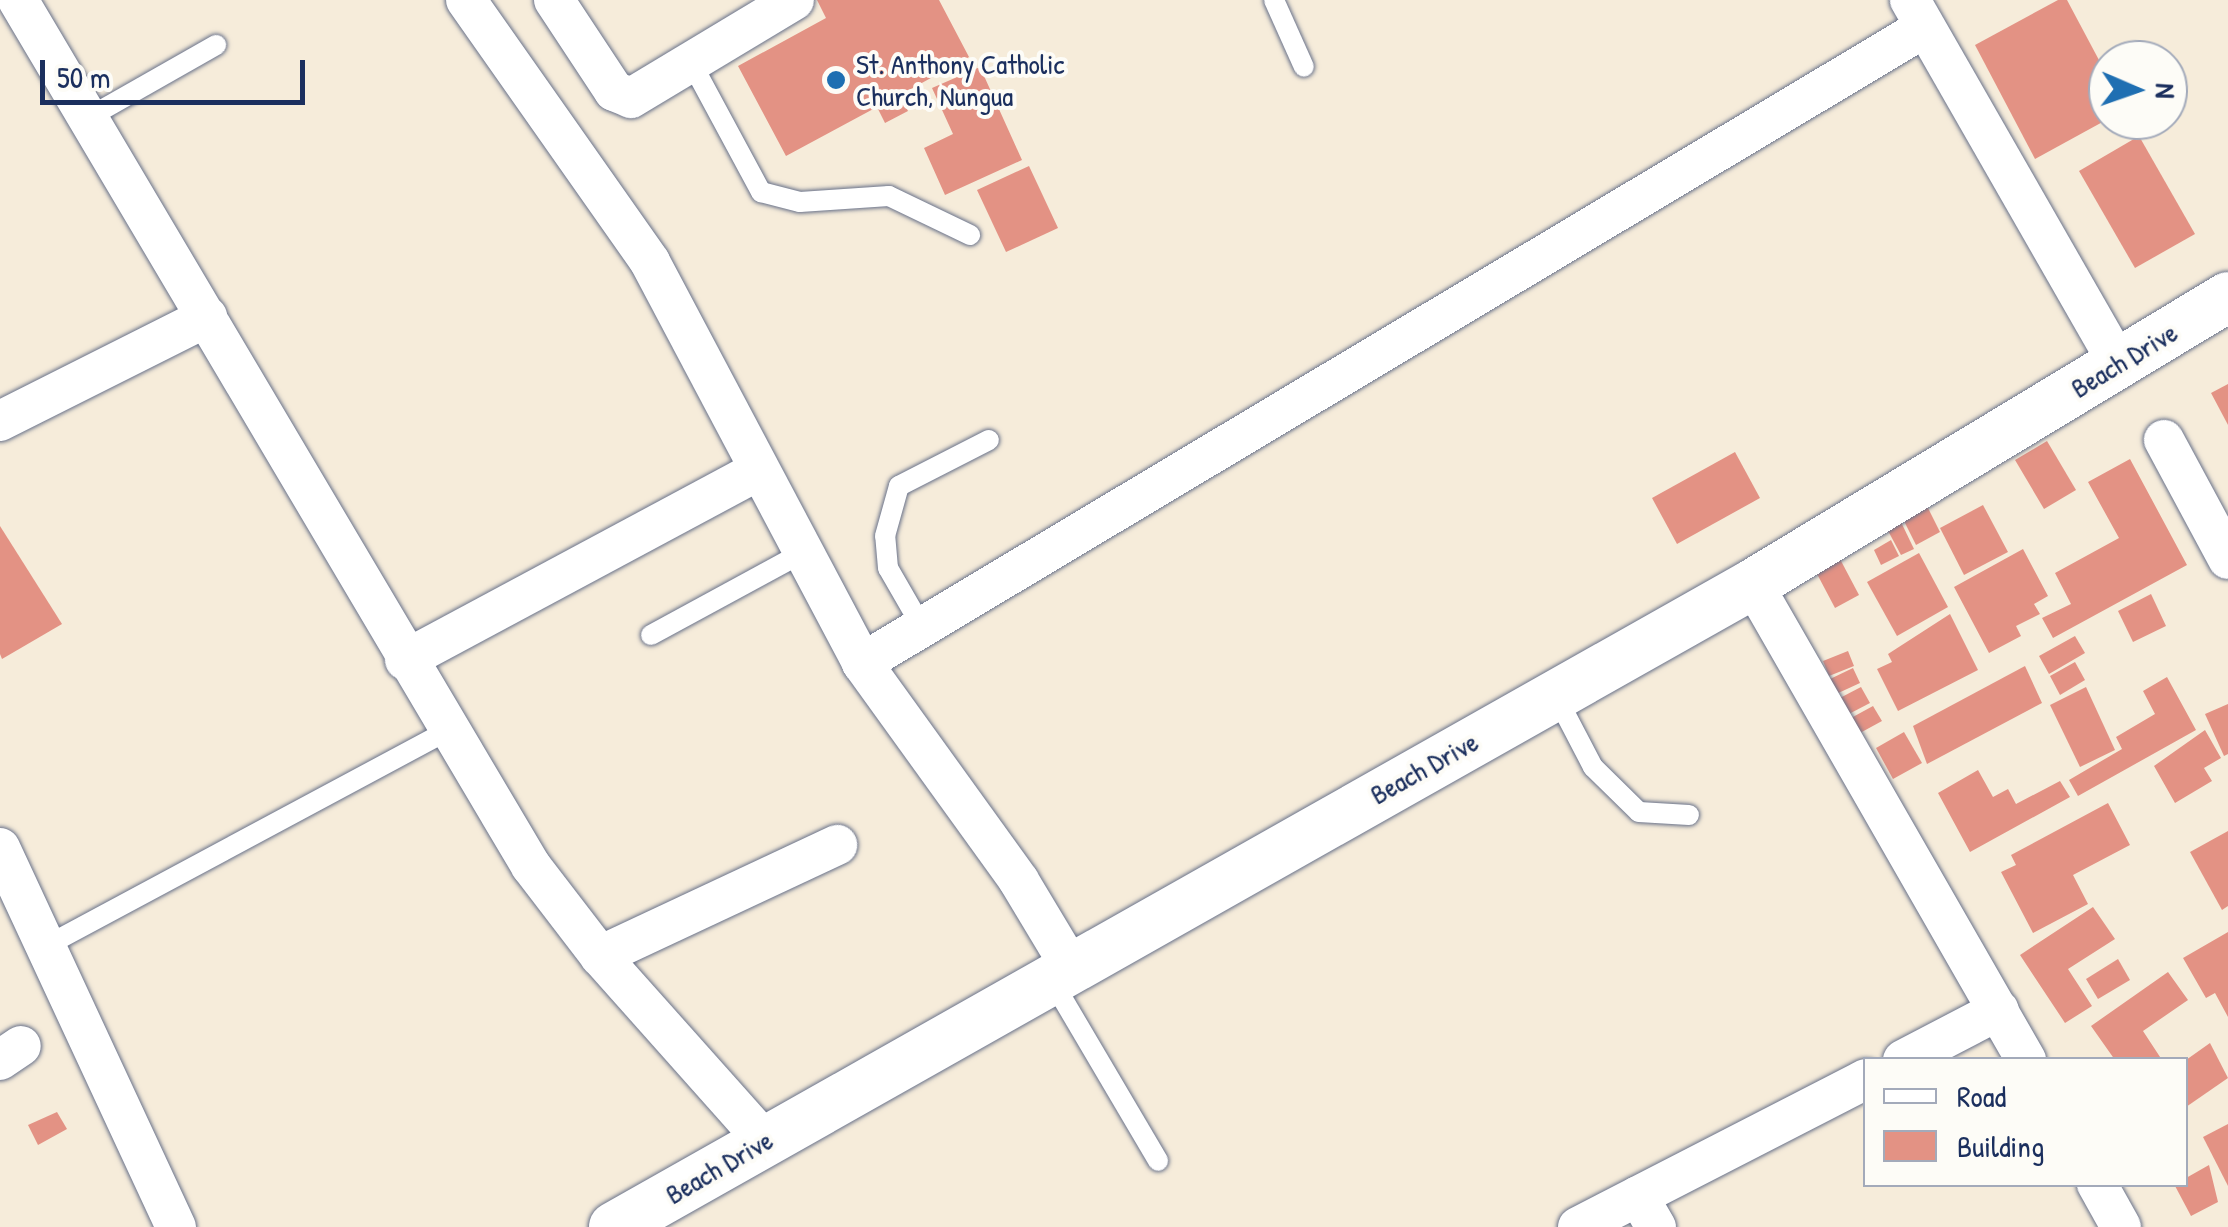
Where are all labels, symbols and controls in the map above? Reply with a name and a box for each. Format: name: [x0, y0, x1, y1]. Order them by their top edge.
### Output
scale bar: [45, 40, 310, 102]
north arrow: [2088, 40, 2188, 140]
place label: St. Anthony Catholic Church, Nungua: [856, 47, 1064, 113]
text: 50 m: [57, 57, 110, 97]
marker: St. Anthony Catholic Church, Nungua: [825, 69, 847, 91]
text: N: [2147, 83, 2185, 99]
street label: Beach Drive: [2065, 315, 2183, 405]
street label: Beach Drive: [1364, 725, 1484, 811]
legend: [1863, 1057, 2188, 1187]
text: Road: [1957, 1076, 2006, 1116]
street label: Beach Drive: [659, 1123, 779, 1211]
text: Building: [1957, 1126, 2044, 1166]

